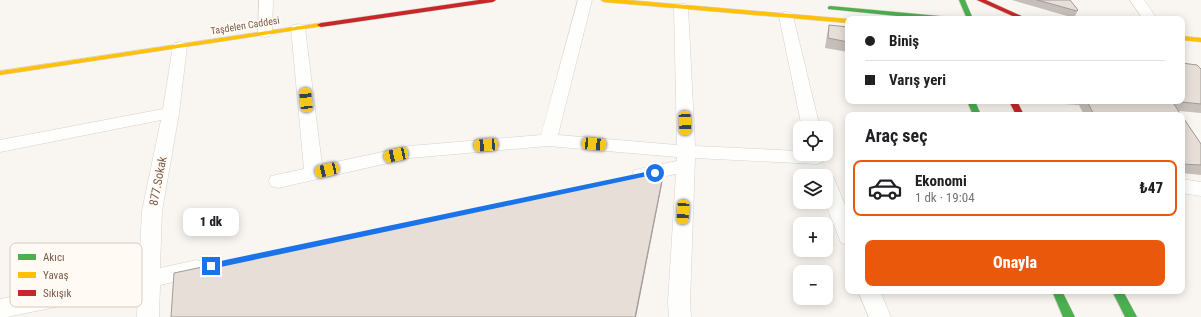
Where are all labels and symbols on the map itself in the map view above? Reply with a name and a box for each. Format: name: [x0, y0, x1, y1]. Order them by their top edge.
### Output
street label: Taşdelen Caddesi: [210, 15, 280, 36]
car: [299, 87, 313, 113]
car: [679, 111, 691, 135]
car: [582, 137, 606, 151]
car: [474, 138, 498, 152]
car: [383, 147, 409, 163]
street label: 877.Sokak: [146, 155, 170, 207]
car: [314, 161, 340, 179]
route start: [646, 164, 664, 182]
car: [676, 200, 690, 224]
callout: 1 dk: [183, 208, 239, 236]
legend: [10, 243, 142, 307]
text: Akıcı: [43, 251, 65, 264]
route end: [202, 257, 220, 275]
text: Yavaş: [43, 269, 68, 282]
text: Sıkışık: [43, 287, 71, 300]

